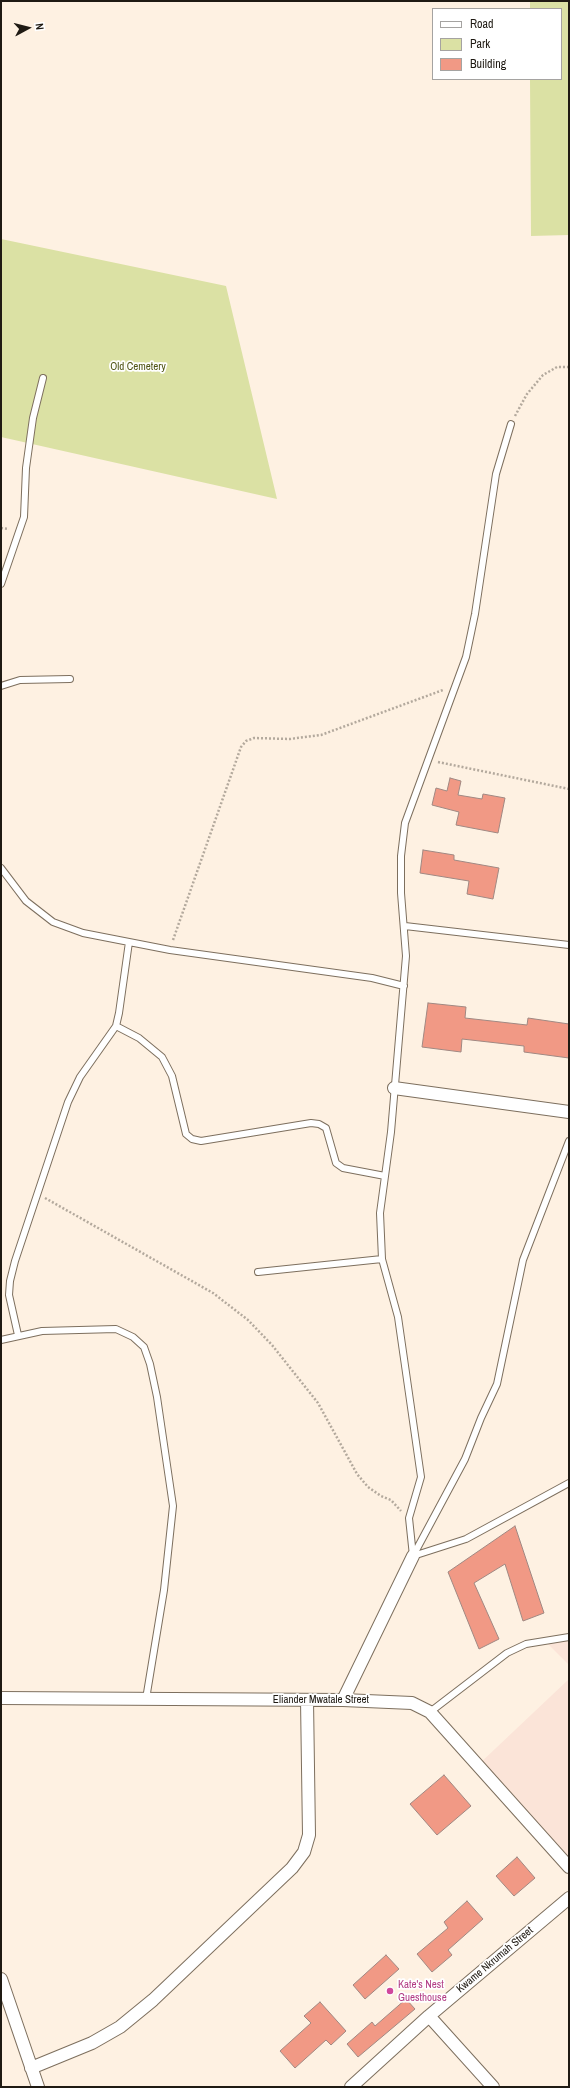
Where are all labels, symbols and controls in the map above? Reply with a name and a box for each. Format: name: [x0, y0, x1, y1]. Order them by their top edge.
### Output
north arrow: [8, 8, 48, 48]
legend: [432, 8, 562, 80]
text: Road: [470, 16, 494, 32]
text: N: [33, 22, 47, 31]
text: Park: [470, 36, 490, 52]
text: Building: [470, 56, 506, 72]
park label: Old Cemetery: [110, 360, 166, 374]
street label: Eliander Mwatale Street: [273, 1693, 369, 1707]
street label: Kwame Nkrumah Street: [454, 1924, 536, 1996]
place label: Kate's Nest Guesthouse: [398, 1978, 447, 2004]
marker: Kate's Nest Guesthouse: [385, 1986, 395, 1996]

